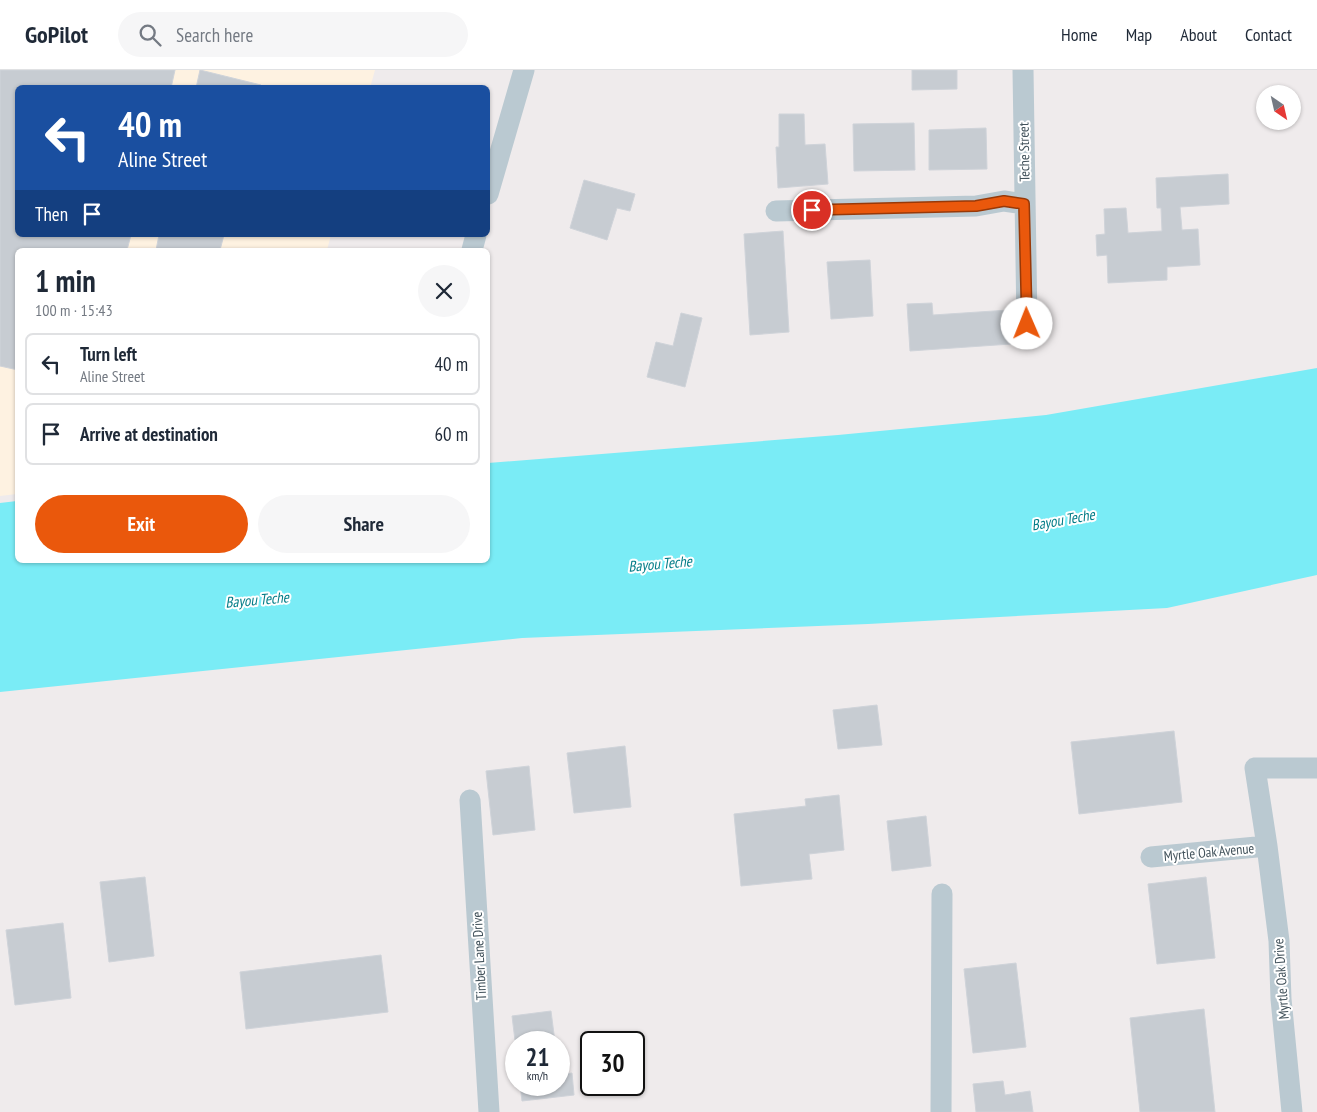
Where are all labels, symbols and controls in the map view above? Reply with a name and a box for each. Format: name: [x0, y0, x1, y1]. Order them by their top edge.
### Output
search box: [118, 12, 468, 57]
text: GoPilot: [25, 19, 88, 50]
icon: search: [136, 21, 164, 49]
text: Search here: [176, 23, 253, 47]
text: Home: [1061, 23, 1098, 46]
text: Map: [1126, 23, 1152, 46]
text: About: [1180, 23, 1217, 46]
text: Contact: [1245, 23, 1292, 46]
north arrow: [1256, 85, 1301, 130]
map controls: [1256, 85, 1301, 130]
text: 40 m: [118, 101, 182, 147]
icon: left: [35, 105, 100, 170]
street label: Teche Street: [1014, 122, 1034, 182]
text: Aline Street: [118, 145, 207, 173]
pin: [791, 189, 833, 231]
icon: arrive: [798, 196, 826, 224]
icon: arrive: [78, 200, 106, 228]
text: Then: [35, 202, 68, 226]
text: 1 min: [35, 261, 96, 300]
button: close: [418, 265, 470, 317]
position arrow: [1000, 297, 1052, 349]
text: 100 m · 15:43: [35, 300, 113, 320]
text: Turn left: [80, 342, 137, 366]
icon: left: [37, 350, 65, 378]
text: 40 m: [435, 352, 468, 376]
text: Aline Street: [80, 366, 145, 386]
icon: arrive: [37, 420, 65, 448]
text: Arrive at destination: [80, 422, 218, 446]
text: 60 m: [435, 422, 468, 446]
button: Exit: [35, 495, 248, 553]
button: Share: [258, 495, 470, 553]
water label: Bayou Teche: [1030, 504, 1097, 534]
water label: Bayou Teche: [627, 551, 693, 576]
water label: Bayou Teche: [224, 587, 290, 612]
street label: Myrtle Oak Avenue: [1163, 839, 1255, 865]
street label: Timber Lane Drive: [468, 911, 490, 1001]
street label: Myrtle Oak Drive: [1269, 938, 1293, 1020]
speed limit sign: 30: [580, 1031, 645, 1096]
text: 21: [526, 1041, 549, 1073]
text: km/h: [527, 1068, 548, 1083]

